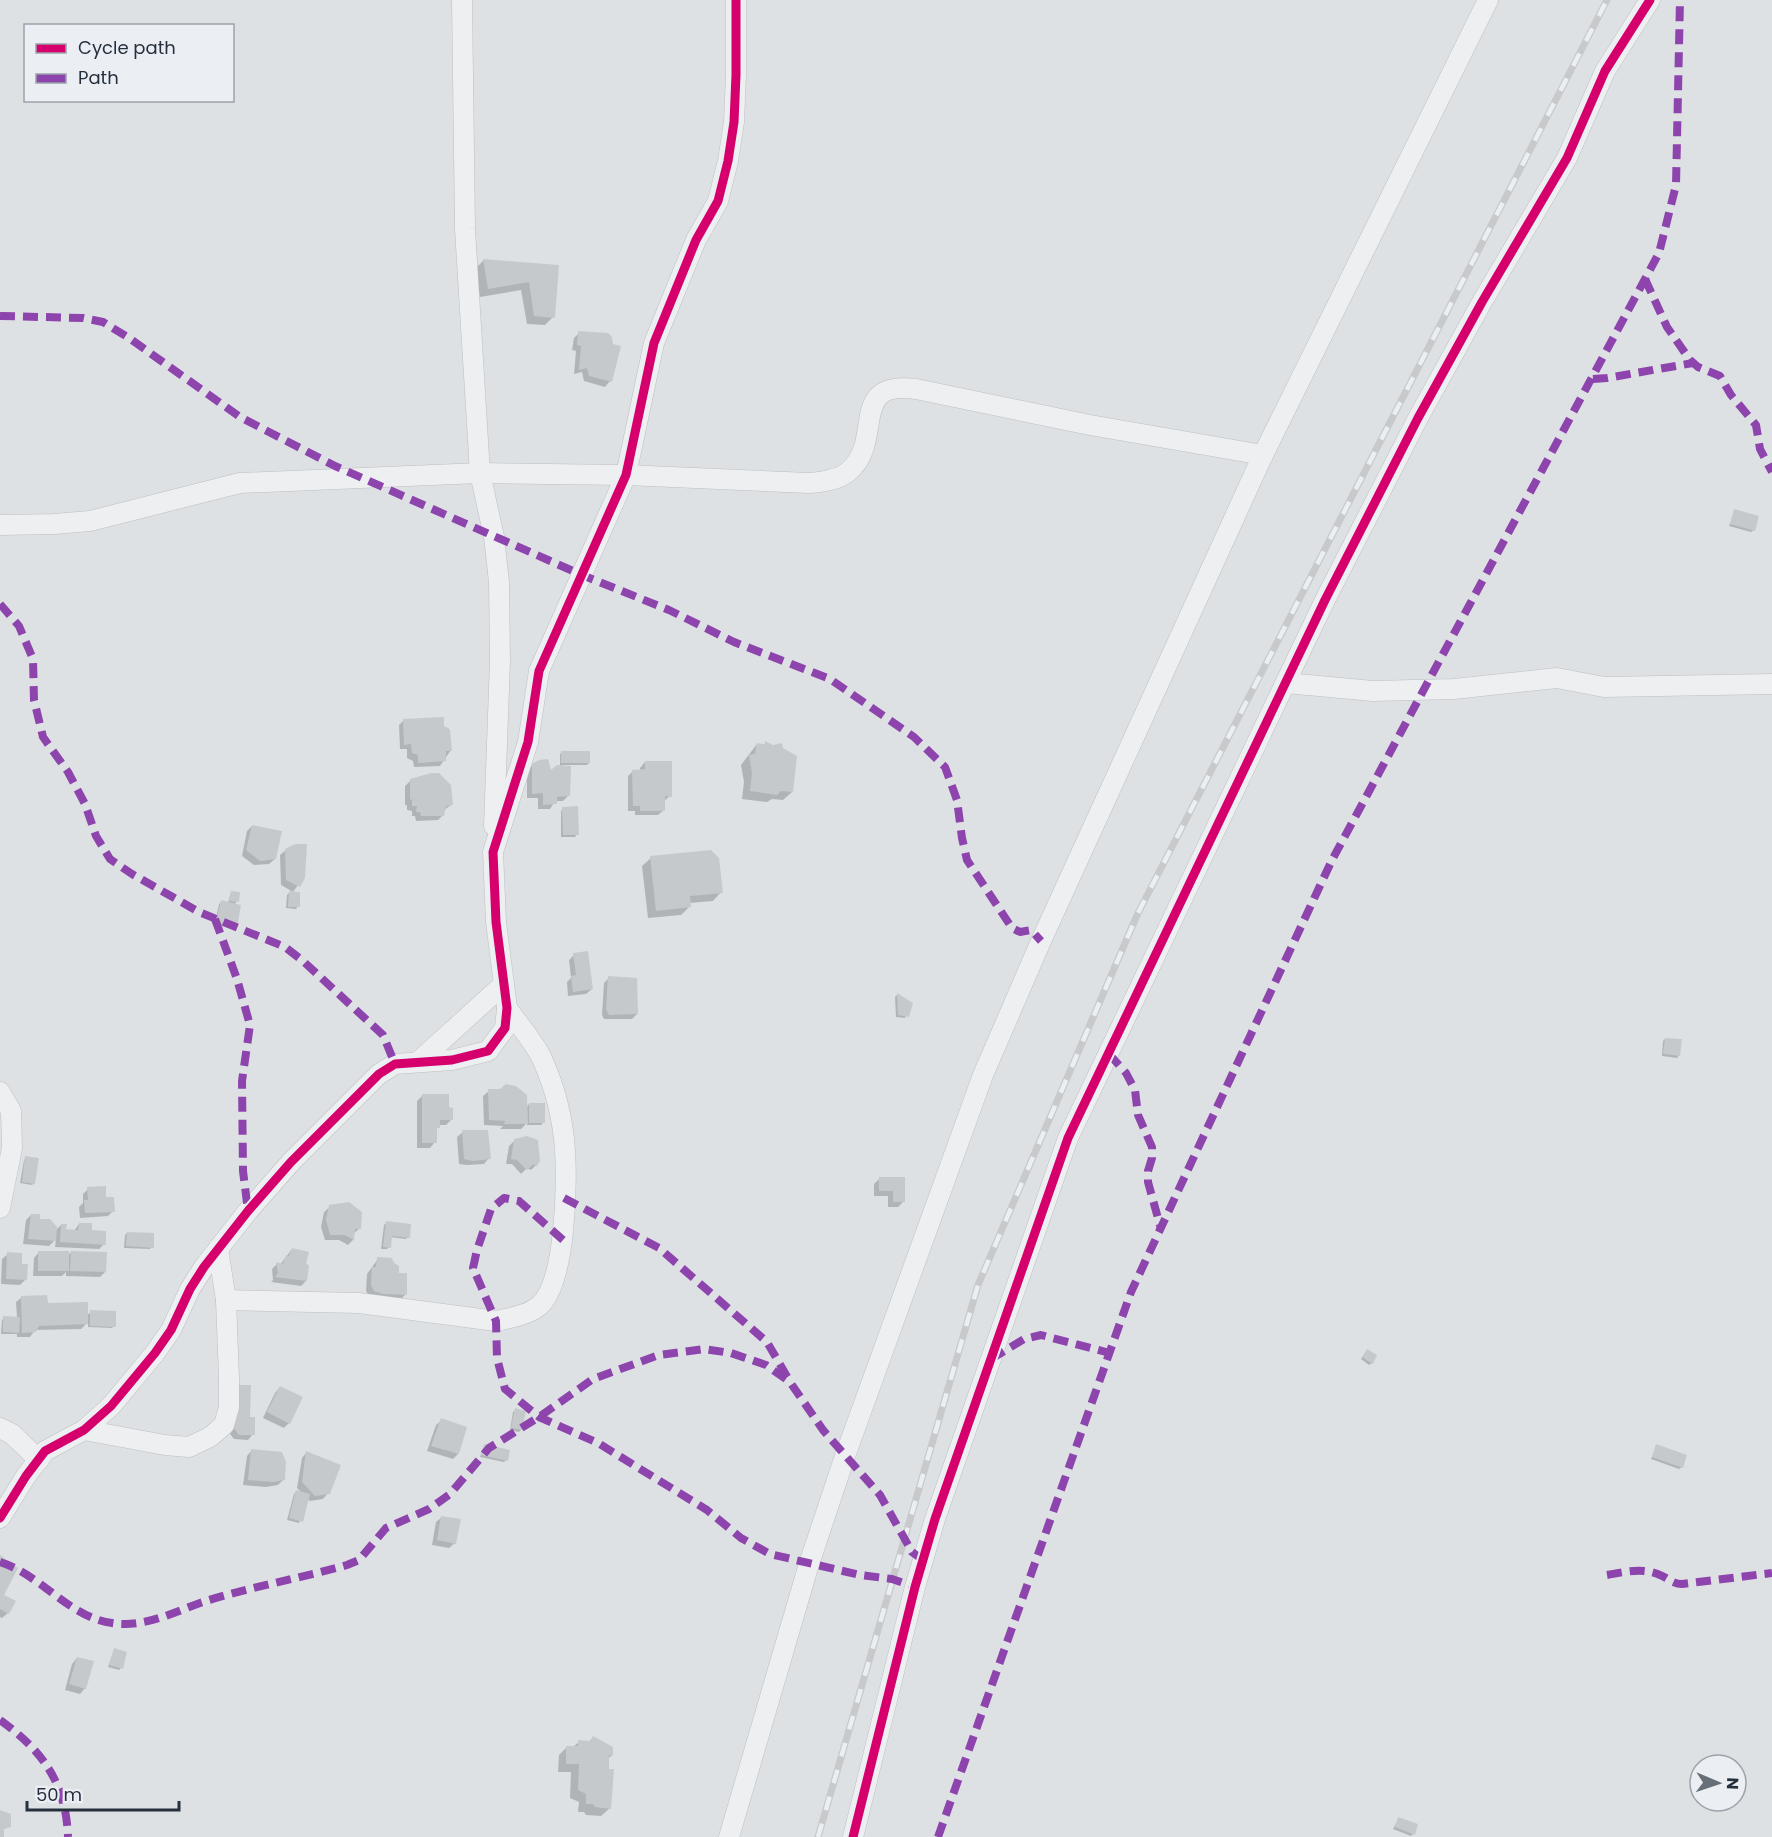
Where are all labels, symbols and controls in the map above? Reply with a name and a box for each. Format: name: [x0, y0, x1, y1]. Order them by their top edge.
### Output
legend: [24, 24, 234, 102]
text: Cycle path: [78, 35, 176, 60]
text: Path: [78, 65, 119, 90]
north arrow: [1688, 1753, 1748, 1813]
scale bar: [27, 1774, 178, 1812]
text: N: [1721, 1777, 1744, 1790]
text: 50 m: [36, 1782, 82, 1807]

